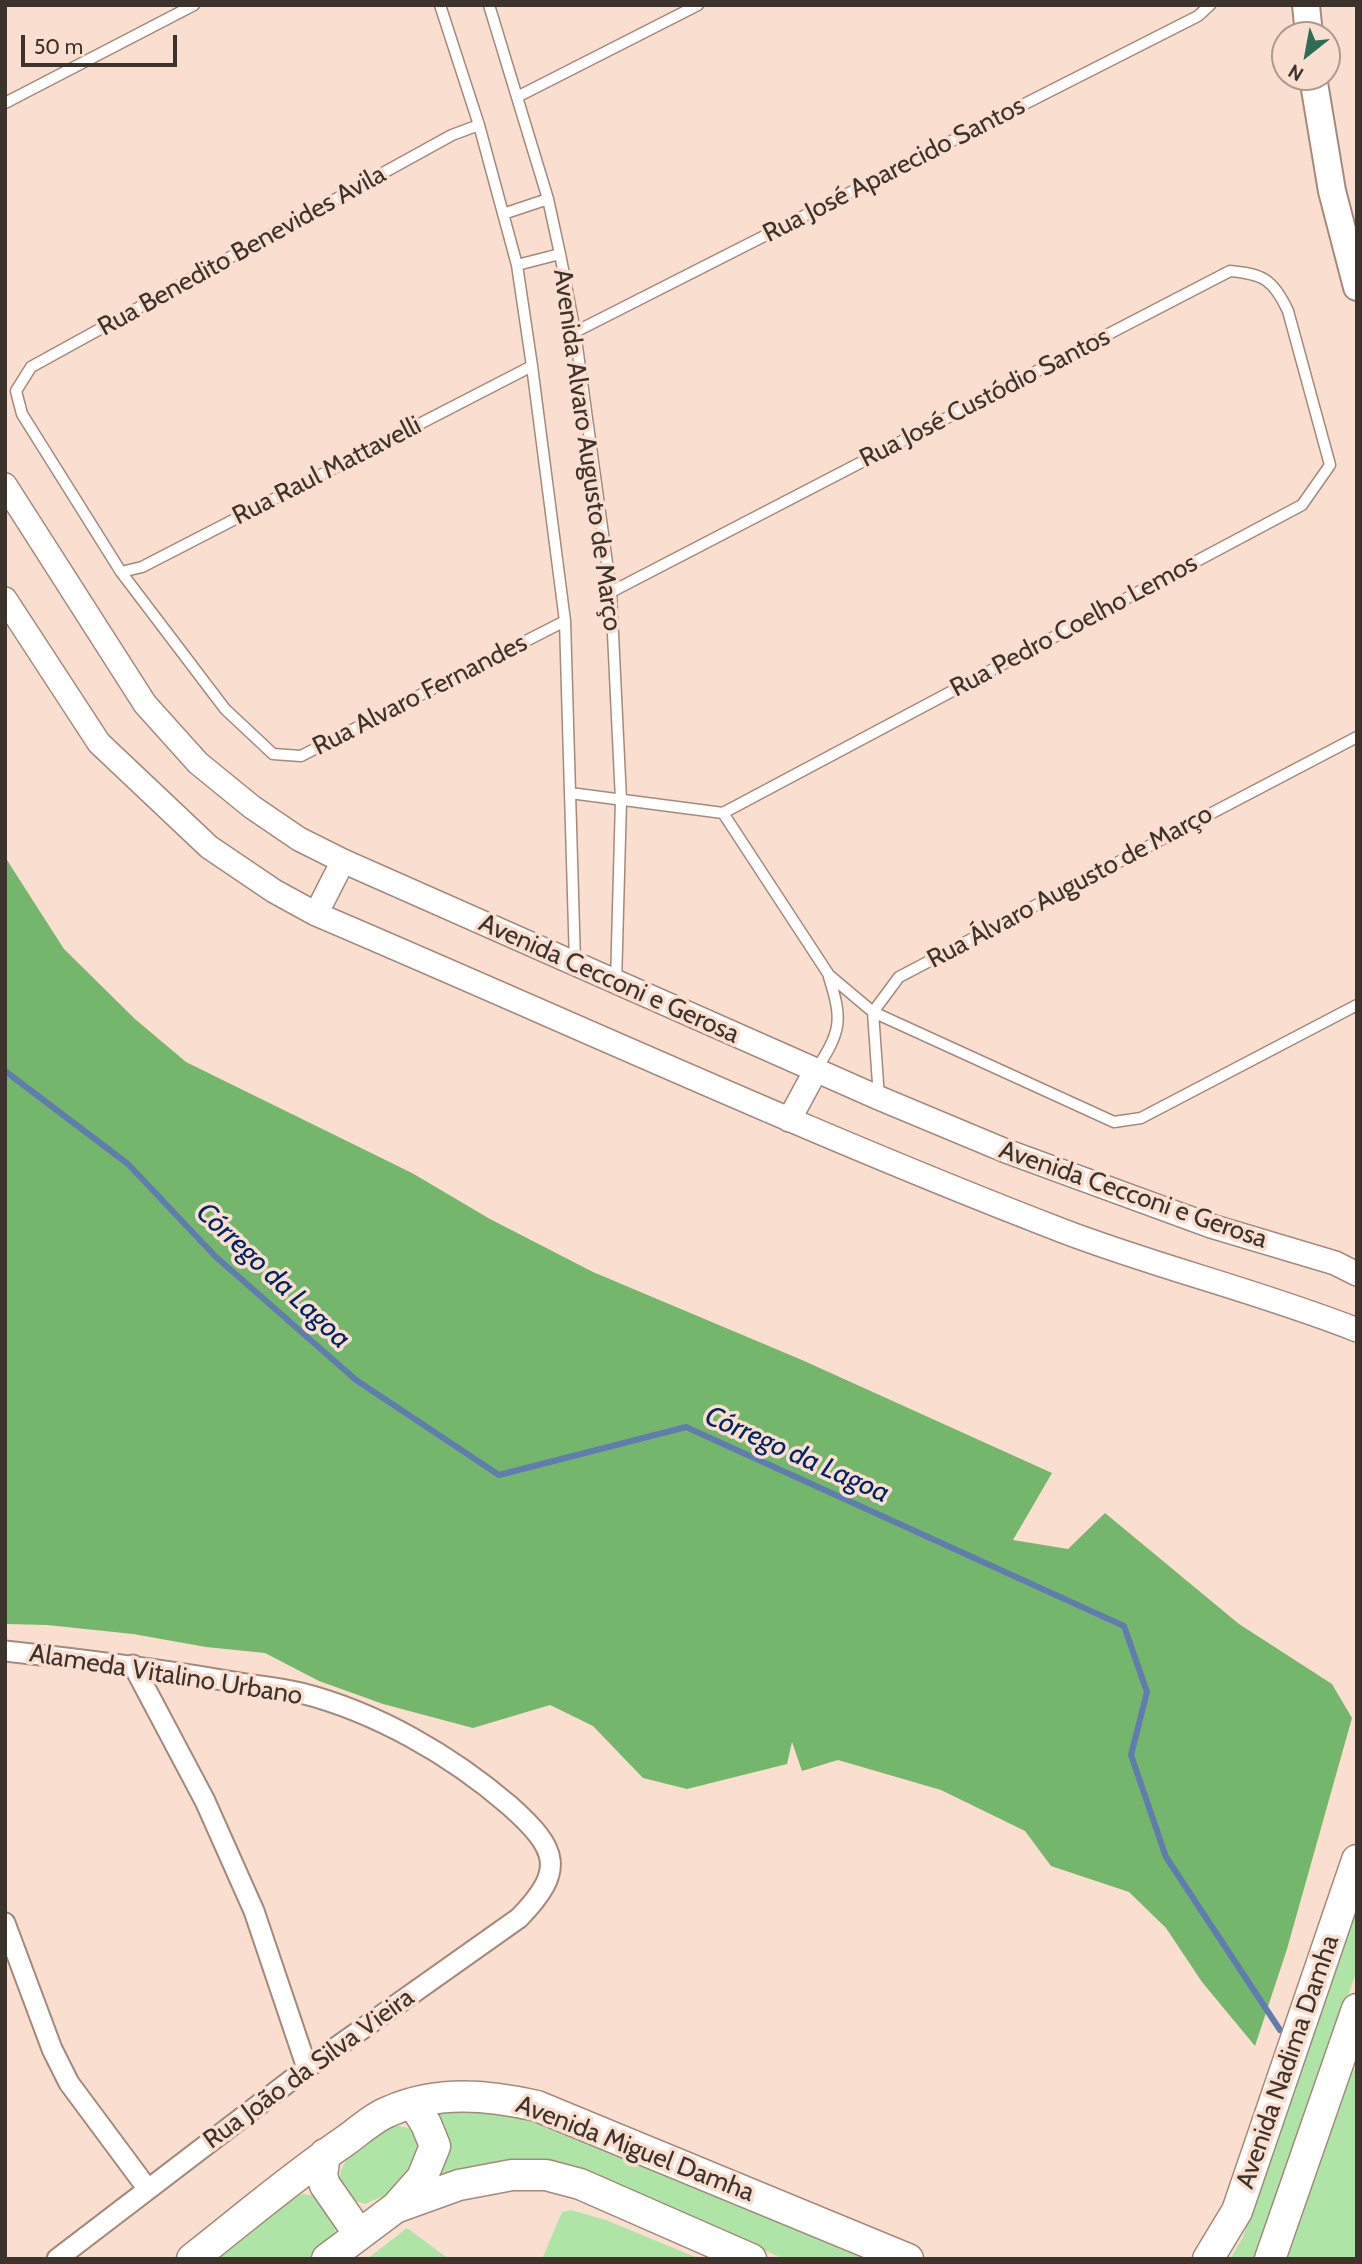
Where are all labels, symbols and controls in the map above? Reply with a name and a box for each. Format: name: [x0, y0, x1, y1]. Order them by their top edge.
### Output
scale bar: [24, 21, 180, 65]
north arrow: [1271, 21, 1341, 91]
text: 50 m: [34, 34, 83, 59]
text: N: [1284, 59, 1308, 86]
street label: Rua José Aparecido Santos: [758, 90, 1030, 250]
street label: Rua Benedito Benevides Avila: [93, 159, 391, 343]
street label: Avenida Alvaro Augusto de Março: [546, 267, 628, 633]
street label: Rua José Custódio Santos: [855, 321, 1115, 475]
street label: Rua Raul Mattavelli: [228, 410, 426, 532]
street label: Rua Pedro Coelho Lemos: [945, 548, 1203, 704]
street label: Rua Alvaro Fernandes: [308, 627, 532, 763]
street label: Rua Álvaro Augusto de Março: [922, 798, 1218, 976]
street label: Avenida Cecconi e Gerosa: [474, 908, 744, 1050]
street label: Avenida Cecconi e Gerosa: [995, 1134, 1271, 1256]
water label: Córrego da Lagoa: [189, 1196, 357, 1356]
water label: Córrego da Lagoa: [700, 1399, 894, 1511]
street label: Alameda Vitalino Urbano: [27, 1638, 305, 1712]
street label: Avenida Nadima Damha: [1230, 1931, 1346, 2193]
street label: Rua João da Silva Vieira: [198, 1982, 420, 2156]
street label: Avenida Miguel Damha: [512, 2089, 758, 2209]

